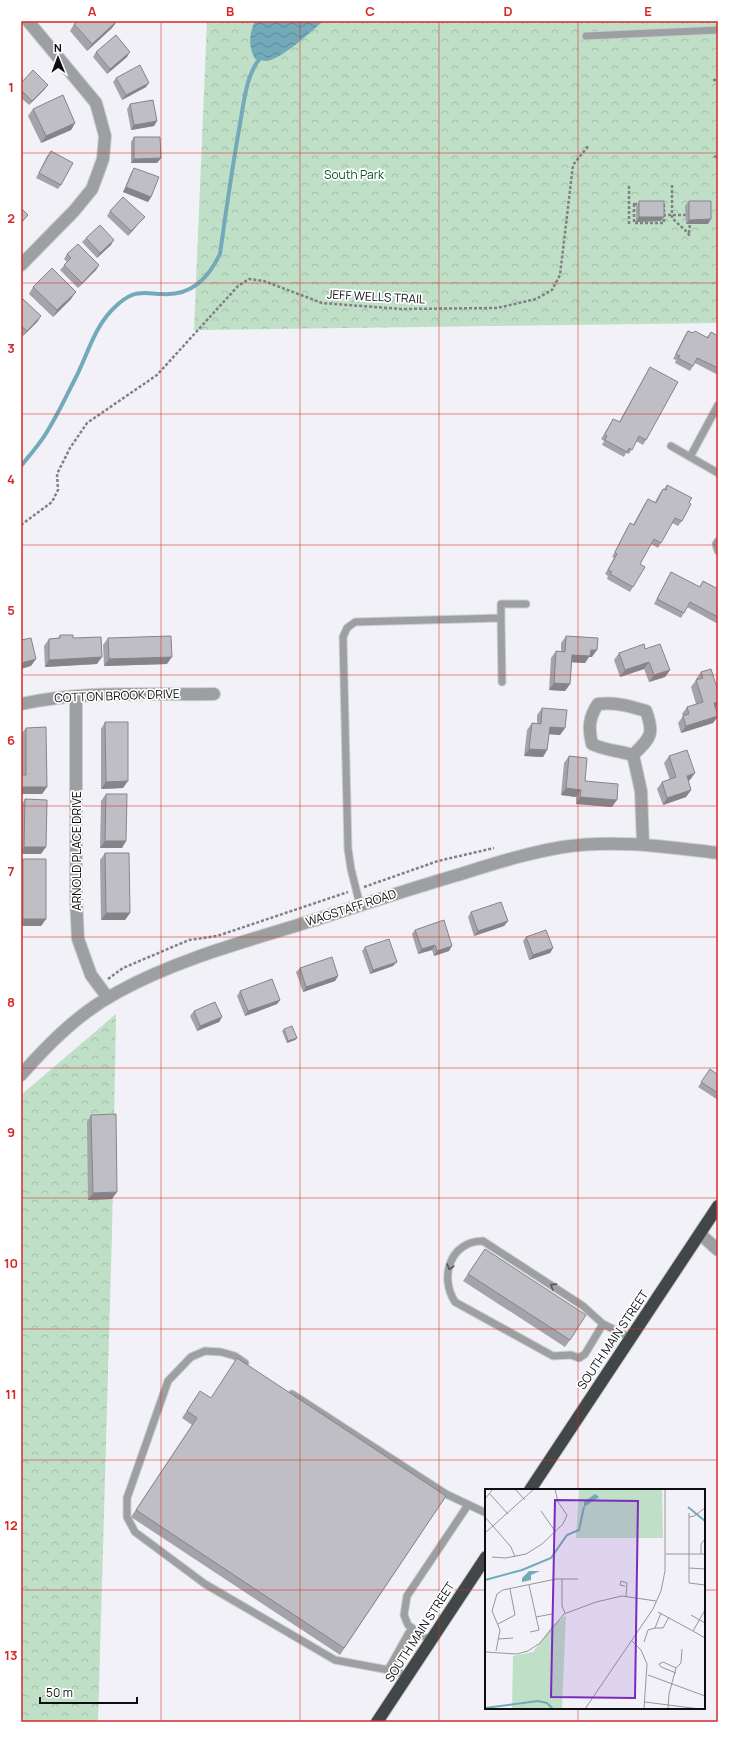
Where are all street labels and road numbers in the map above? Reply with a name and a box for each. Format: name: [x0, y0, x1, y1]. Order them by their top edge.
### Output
street label: JEFF WELLS TRAIL: [327, 285, 426, 308]
street label: COTTON BROOK DRIVE: [54, 685, 180, 706]
street label: ARNOLD PLACE DRIVE: [68, 791, 85, 911]
street label: WAGSTAFF ROAD: [303, 885, 398, 930]
street label: SOUTH MAIN STREET: [573, 1286, 653, 1393]
street label: SOUTH MAIN STREET: [381, 1578, 459, 1685]

